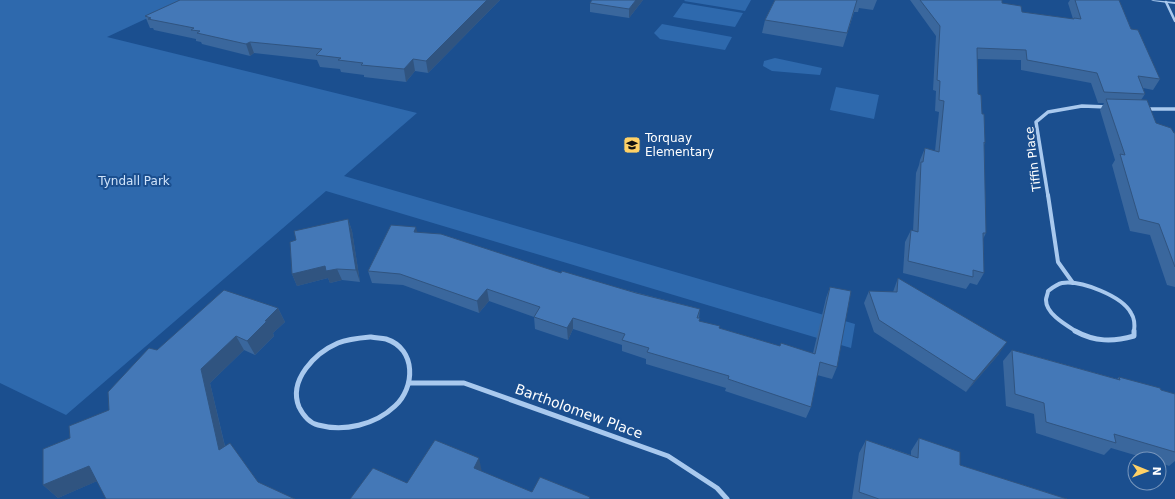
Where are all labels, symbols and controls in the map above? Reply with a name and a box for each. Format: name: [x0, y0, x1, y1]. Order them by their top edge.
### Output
street label: Tiffin Place: [1022, 126, 1044, 193]
place label: Torquay Elementary: [644, 131, 714, 159]
school or university icon: Torquay Elementary: [622, 135, 642, 155]
park label: Tyndall Park: [97, 174, 170, 188]
street label: Bartholomew Place: [513, 380, 645, 442]
north arrow: [1127, 451, 1167, 491]
text: N: [1150, 466, 1163, 476]

